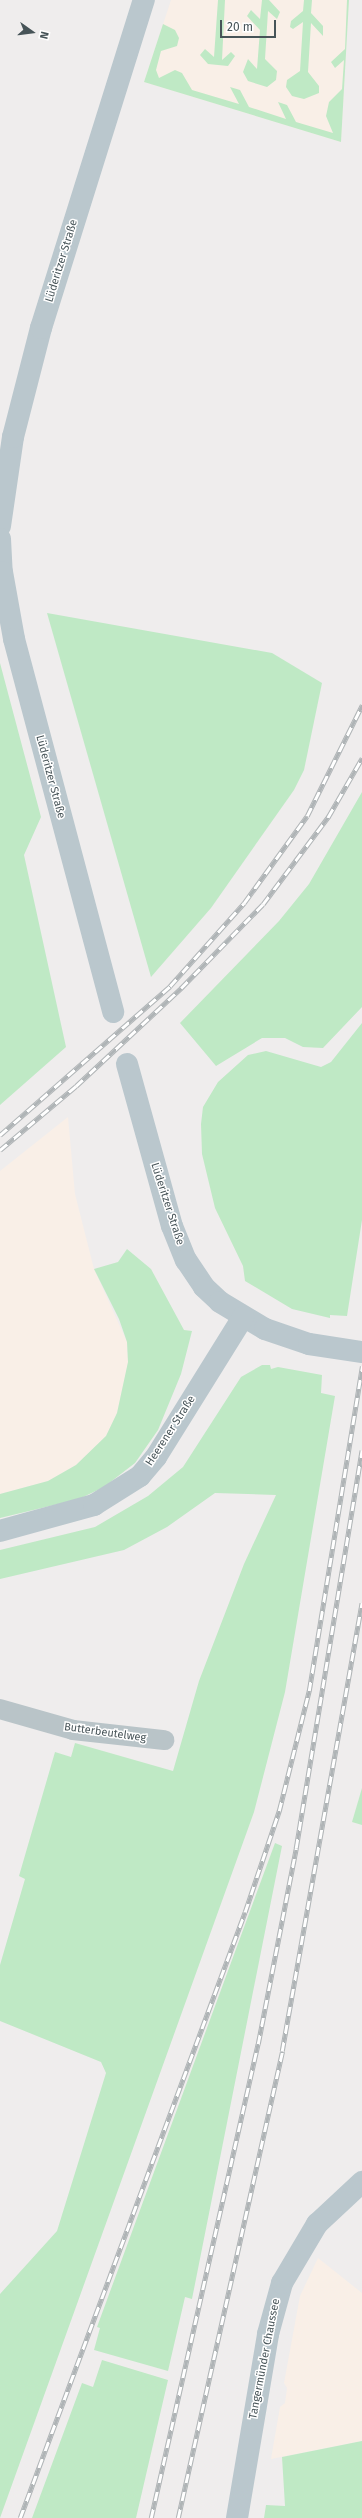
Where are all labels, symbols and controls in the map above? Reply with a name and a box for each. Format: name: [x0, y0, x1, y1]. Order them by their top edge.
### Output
north arrow: [12, 12, 52, 52]
scale bar: [222, 12, 278, 38]
text: 20 m: [227, 20, 253, 34]
text: N: [37, 30, 51, 40]
street label: Lüderitzer Straße: [43, 218, 81, 304]
street label: Lüderitzer Straße: [33, 734, 67, 820]
street label: Lüderitzer Straße: [147, 1161, 187, 1247]
street label: Heerener Straße: [143, 1393, 199, 1469]
street label: Butterbeutelweg: [63, 1721, 147, 1745]
street label: Tangermünder Chaussee: [247, 2298, 283, 2420]

